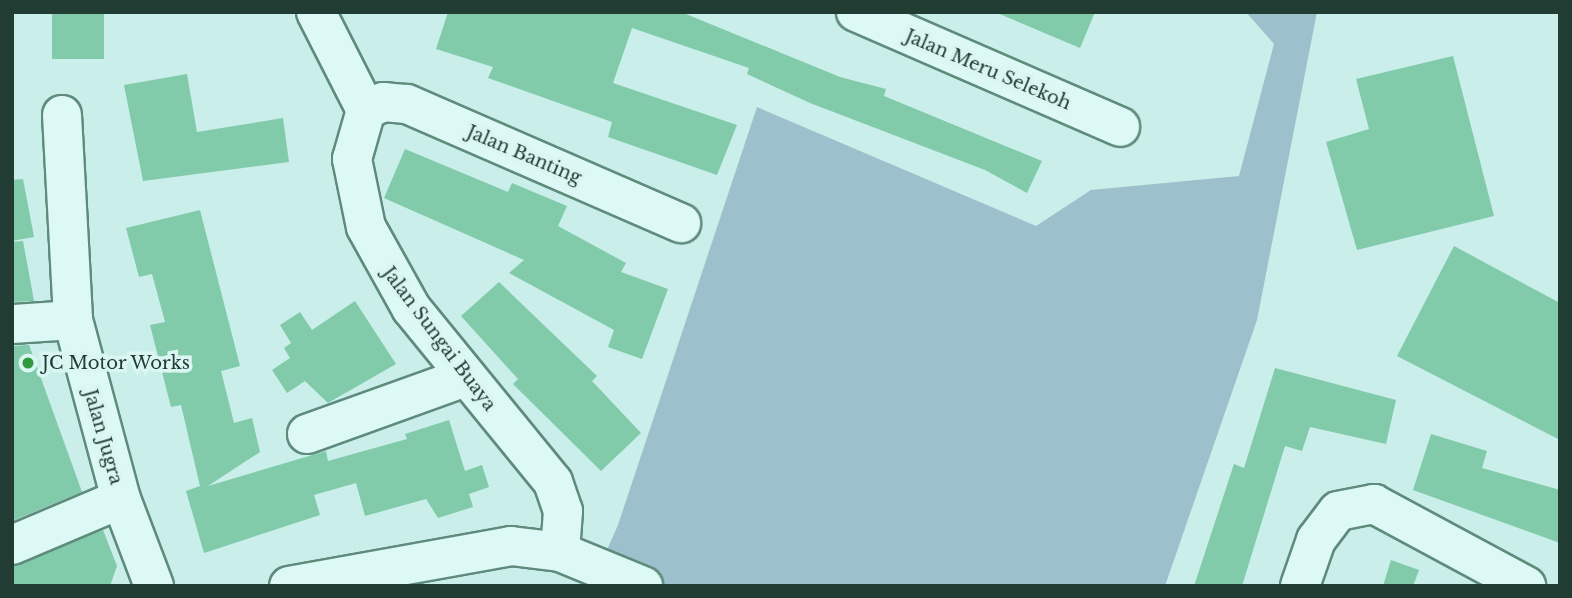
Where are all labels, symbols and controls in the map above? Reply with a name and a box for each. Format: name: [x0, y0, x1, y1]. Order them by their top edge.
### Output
street label: Jalan Meru Selekoh: [902, 25, 1074, 115]
street label: Jalan Banting: [464, 121, 584, 189]
street label: Jalan Sungai Buaya: [378, 263, 500, 415]
place label: JC Motor Works: [42, 352, 191, 374]
marker: JC Motor Works: [20, 355, 36, 371]
street label: Jalan Jugra: [79, 387, 127, 487]

